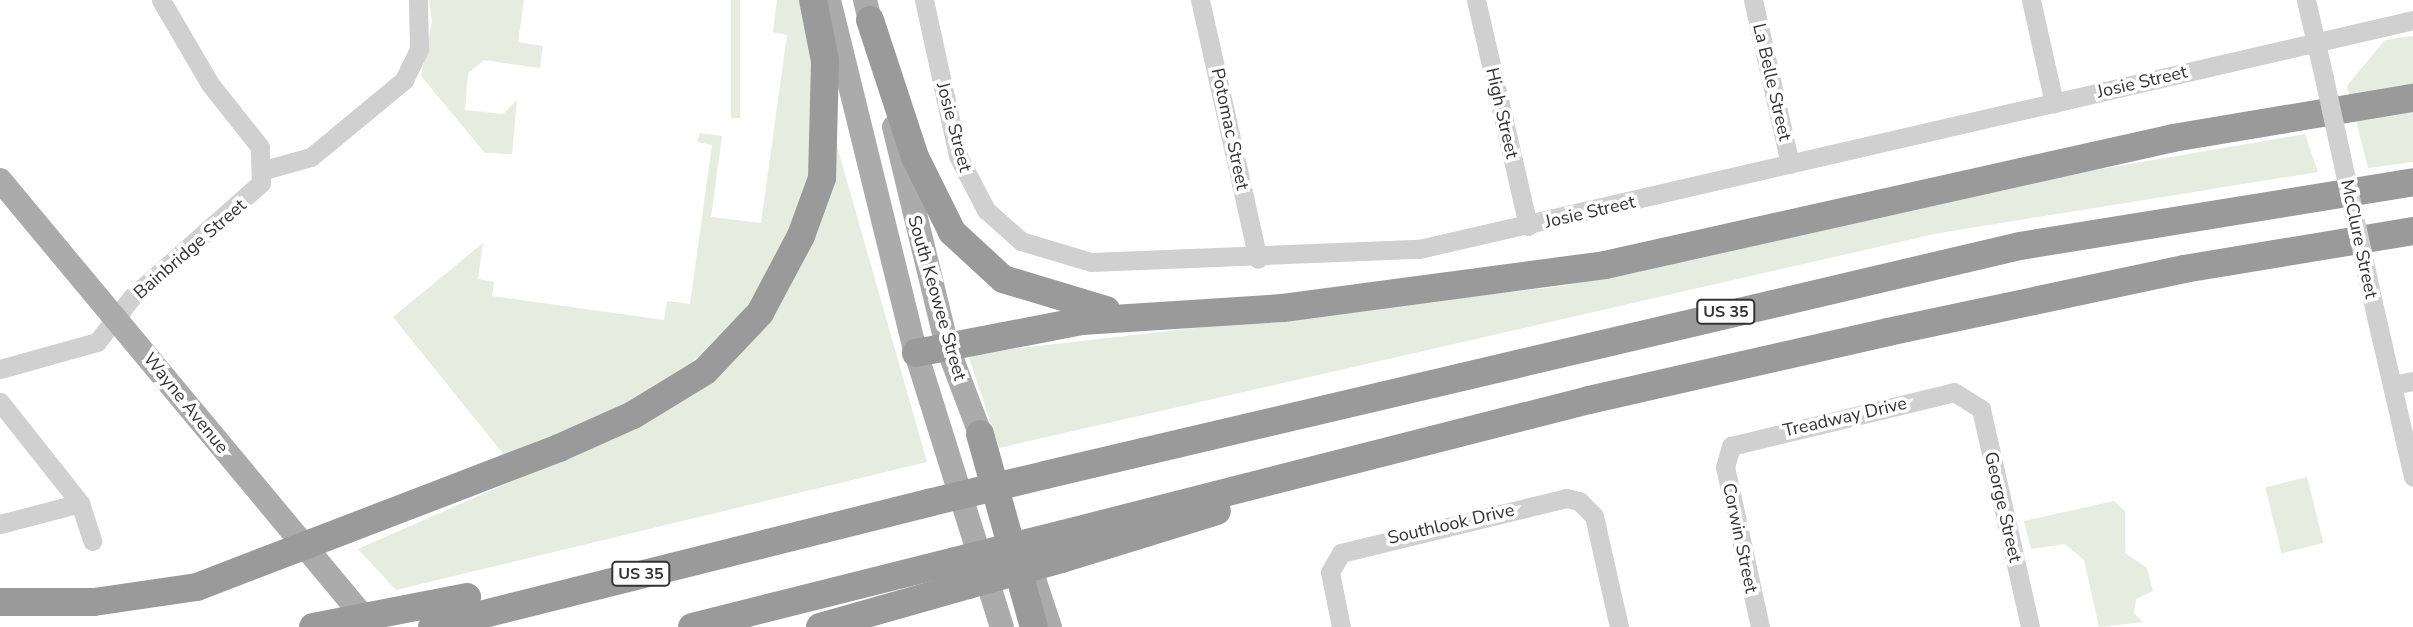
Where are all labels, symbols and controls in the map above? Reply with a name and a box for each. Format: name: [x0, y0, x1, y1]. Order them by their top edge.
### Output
street label: La Belle Street: [1748, 21, 1796, 143]
street label: Josie Street: [2095, 61, 2189, 103]
street label: Potomac Street: [1207, 66, 1253, 192]
street label: High Street: [1481, 66, 1523, 160]
street label: Josie Street: [932, 80, 976, 174]
street label: McClure Street: [2336, 178, 2382, 300]
street label: Josie Street: [1543, 191, 1637, 233]
street label: Bainbridge Street: [129, 194, 251, 304]
street label: South Keowee Street: [903, 213, 971, 383]
road number: US 35: [1696, 300, 1756, 324]
street label: Wayne Avenue: [139, 348, 233, 458]
street label: Treadway Drive: [1781, 392, 1909, 442]
street label: George Street: [1980, 450, 2026, 564]
street label: Corwin Street: [1718, 481, 1762, 595]
street label: Southlook Drive: [1386, 499, 1516, 549]
road number: US 35: [611, 562, 671, 586]

